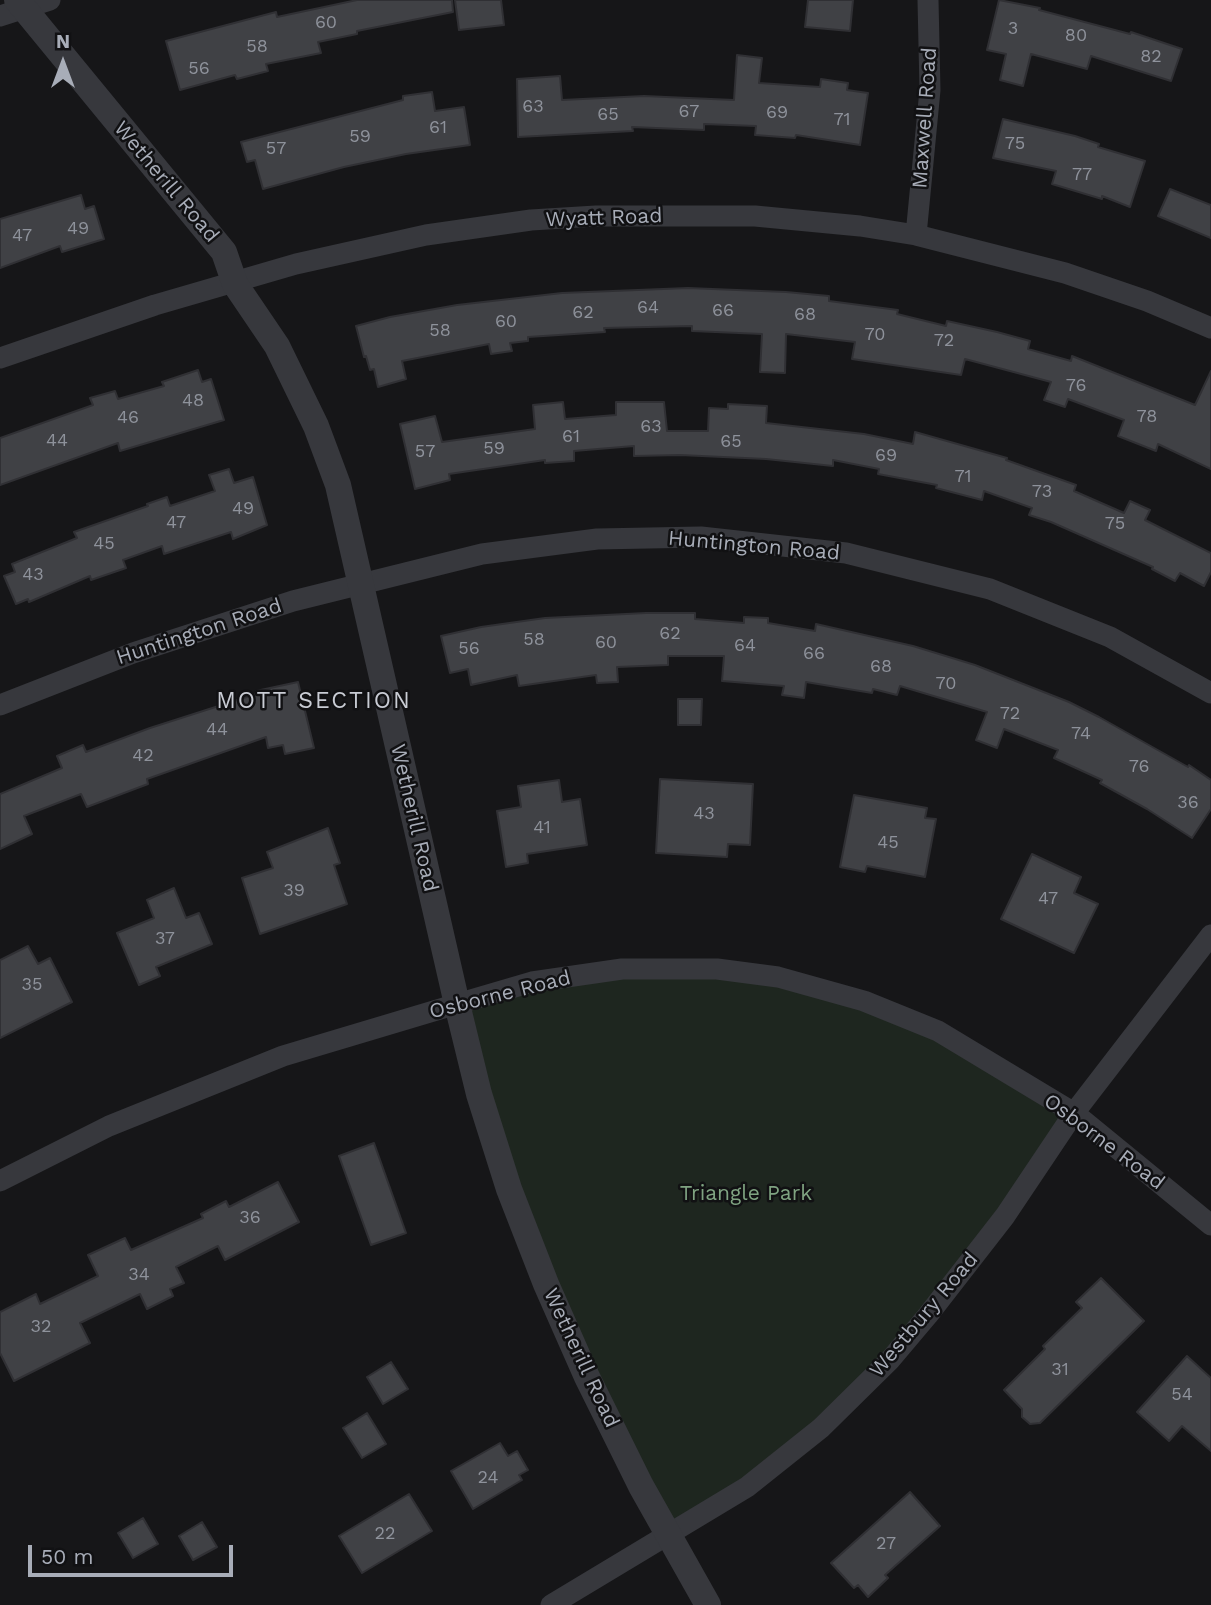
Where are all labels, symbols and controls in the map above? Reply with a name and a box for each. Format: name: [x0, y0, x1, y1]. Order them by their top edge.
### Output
house number: 60: [315, 12, 337, 34]
house number: 3: [1008, 18, 1018, 40]
house number: 80: [1065, 25, 1087, 47]
north arrow: [28, 28, 98, 98]
text: N: [56, 30, 70, 53]
house number: 58: [246, 36, 268, 58]
house number: 82: [1140, 46, 1162, 68]
street label: Maxwell Road: [907, 47, 943, 189]
house number: 56: [188, 58, 210, 80]
house number: 63: [522, 96, 544, 118]
house number: 67: [679, 101, 699, 123]
house number: 69: [766, 102, 788, 124]
house number: 65: [597, 104, 619, 126]
house number: 71: [833, 109, 851, 131]
street label: Wetherill Road: [108, 116, 224, 248]
house number: 61: [429, 117, 447, 139]
house number: 59: [349, 126, 371, 148]
house number: 75: [1005, 133, 1025, 155]
house number: 57: [266, 138, 286, 160]
house number: 77: [1072, 164, 1092, 186]
street label: Wyatt Road: [545, 203, 663, 233]
house number: 49: [67, 218, 89, 240]
house number: 47: [12, 225, 32, 247]
house number: 64: [637, 297, 659, 319]
house number: 66: [712, 300, 734, 322]
house number: 62: [572, 302, 594, 324]
house number: 68: [794, 304, 816, 326]
house number: 60: [495, 311, 517, 333]
house number: 58: [429, 320, 451, 342]
house number: 70: [865, 324, 885, 346]
house number: 72: [934, 330, 954, 352]
house number: 76: [1066, 375, 1086, 397]
house number: 48: [182, 390, 204, 412]
house number: 78: [1137, 406, 1157, 428]
house number: 46: [117, 407, 139, 429]
house number: 63: [640, 416, 662, 438]
house number: 61: [562, 426, 580, 448]
house number: 44: [46, 430, 68, 452]
house number: 65: [720, 431, 742, 453]
house number: 59: [483, 438, 505, 460]
house number: 57: [415, 441, 435, 463]
house number: 69: [875, 445, 897, 467]
house number: 71: [954, 466, 972, 488]
house number: 73: [1032, 481, 1052, 503]
house number: 49: [232, 498, 254, 520]
house number: 47: [166, 512, 186, 534]
house number: 75: [1105, 513, 1125, 535]
street label: Huntington Road: [667, 526, 841, 566]
house number: 45: [93, 533, 115, 555]
house number: 43: [22, 564, 44, 586]
street label: Huntington Road: [113, 593, 285, 671]
house number: 62: [659, 623, 681, 645]
house number: 58: [523, 629, 545, 651]
house number: 60: [595, 632, 617, 654]
house number: 64: [734, 635, 756, 657]
house number: 56: [458, 638, 480, 660]
house number: 66: [803, 643, 825, 665]
house number: 68: [870, 656, 892, 678]
house number: 70: [936, 673, 956, 695]
district label: MOTT SECTION: [218, 687, 410, 715]
house number: 72: [1000, 703, 1020, 725]
house number: 44: [206, 719, 228, 741]
house number: 74: [1071, 723, 1091, 745]
street label: Wetherill Road: [385, 742, 443, 894]
house number: 42: [132, 745, 154, 767]
house number: 76: [1129, 756, 1149, 778]
house number: 36: [1177, 792, 1199, 814]
house number: 43: [693, 803, 715, 825]
house number: 41: [533, 817, 551, 839]
house number: 45: [877, 832, 899, 854]
house number: 39: [283, 880, 305, 902]
house number: 47: [1038, 888, 1058, 910]
house number: 37: [155, 928, 175, 950]
street label: Osborne Road: [427, 965, 573, 1025]
house number: 35: [22, 974, 42, 996]
street label: Osborne Road: [1039, 1088, 1169, 1196]
park label: Triangle Park: [680, 1181, 812, 1207]
house number: 36: [239, 1207, 261, 1229]
street label: Westbury Road: [864, 1247, 984, 1383]
house number: 34: [128, 1264, 150, 1286]
street label: Wetherill Road: [538, 1284, 624, 1432]
house number: 32: [31, 1316, 51, 1338]
house number: 31: [1051, 1359, 1069, 1381]
house number: 54: [1171, 1384, 1193, 1406]
house number: 24: [478, 1467, 498, 1489]
house number: 22: [375, 1523, 395, 1545]
scale bar: [32, 1532, 236, 1576]
house number: 27: [876, 1533, 896, 1555]
text: 50 m: [41, 1544, 93, 1569]

